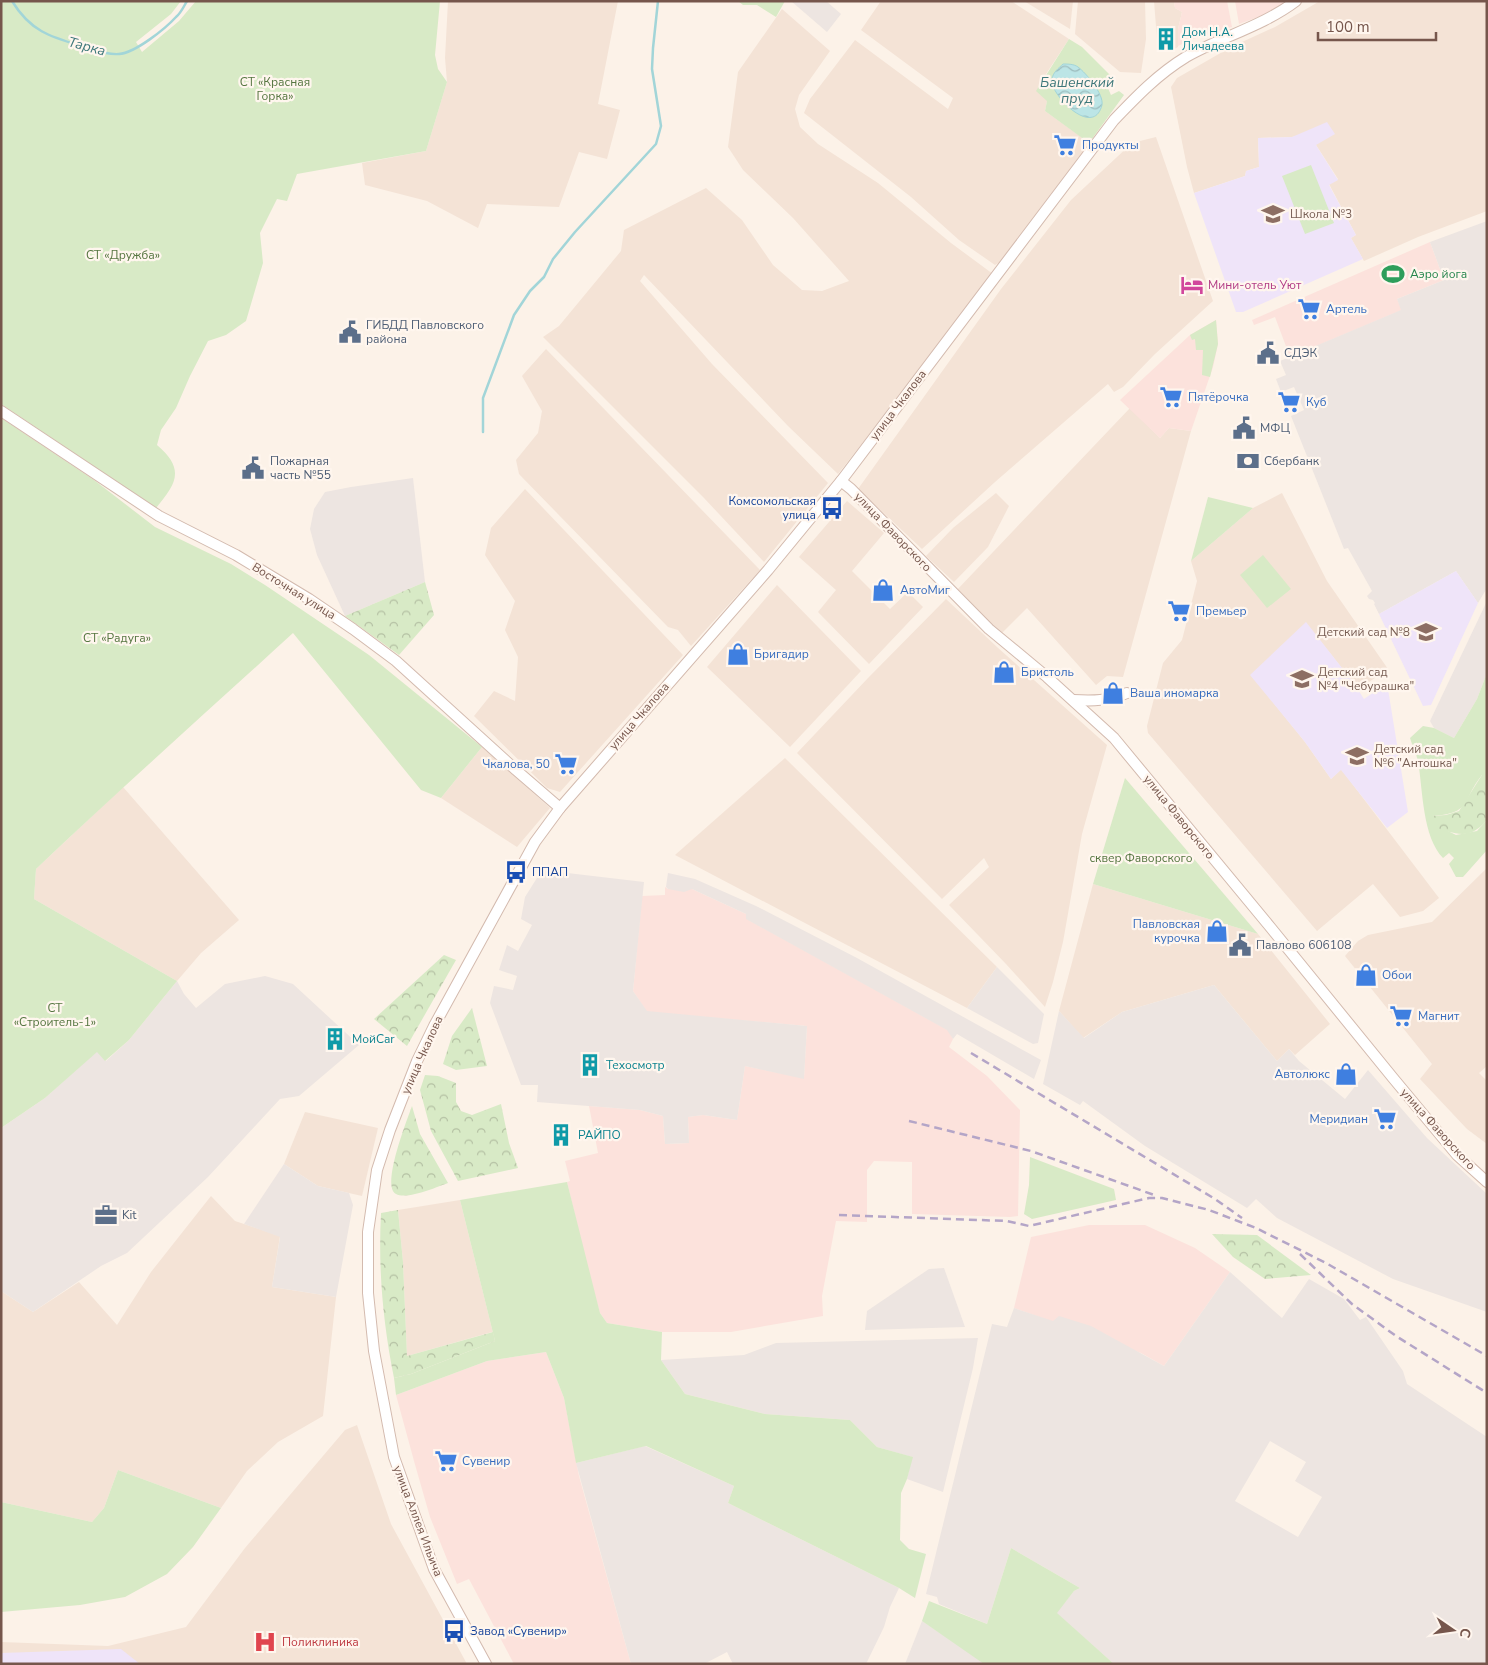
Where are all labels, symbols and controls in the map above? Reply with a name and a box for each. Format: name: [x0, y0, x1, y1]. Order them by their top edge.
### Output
scale bar: [1318, 10, 1436, 42]
text: 100 m: [1326, 17, 1370, 37]
place label: Дом Н.А. Личадеева: [1182, 24, 1244, 54]
building icon: Дом Н.А. Личадеева: [1153, 26, 1179, 52]
water label: Тарка: [66, 32, 108, 61]
water label: Башенский пруд: [1040, 73, 1114, 108]
park label: СТ «Красная Горка»: [240, 74, 310, 104]
supermarket icon: Продукты: [1052, 132, 1078, 158]
place label: Продукты: [1082, 137, 1139, 153]
school or university icon: Школа №3: [1260, 201, 1286, 227]
place label: Школа №3: [1290, 206, 1352, 222]
park label: СТ «Дружба»: [86, 247, 160, 263]
sports icon: Аэро йога: [1380, 261, 1406, 287]
place label: Аэро йога: [1410, 266, 1467, 282]
hotel icon: Мини-отель Уют: [1179, 272, 1205, 298]
place label: Мини-отель Уют: [1208, 277, 1302, 293]
supermarket icon: Артель: [1296, 296, 1322, 322]
place label: Артель: [1326, 301, 1367, 317]
place label: ГИБДД Павловского района: [366, 317, 484, 347]
public building icon: ГИБДД Павловского района: [337, 319, 363, 345]
public building icon: СДЭК: [1255, 340, 1281, 366]
place label: СДЭК: [1284, 345, 1317, 361]
street label: улица Чкалова: [866, 367, 930, 443]
supermarket icon: Пятёрочка: [1158, 384, 1184, 410]
place label: Пятёрочка: [1188, 389, 1249, 405]
supermarket icon: Куб: [1276, 389, 1302, 415]
place label: Куб: [1306, 394, 1327, 410]
public building icon: МФЦ: [1231, 415, 1257, 441]
place label: МФЦ: [1260, 420, 1290, 436]
bank icon: Сбербанк: [1235, 448, 1261, 474]
place label: Пожарная часть №55: [270, 453, 331, 483]
place label: Сбербанк: [1264, 453, 1320, 469]
public building icon: Пожарная часть №55: [240, 455, 266, 481]
street label: улица Фаворского: [851, 489, 935, 575]
place label: Комсомольская улица: [728, 493, 816, 523]
bus stop icon: Комсомольская улица: [819, 495, 845, 521]
street label: Восточная улица: [249, 559, 339, 623]
shop icon: АвтоМиг: [870, 577, 896, 603]
place label: АвтоМиг: [900, 582, 951, 598]
supermarket icon: Премьер: [1166, 598, 1192, 624]
place label: Премьер: [1196, 603, 1247, 619]
school or university icon: Детский сад №8: [1413, 619, 1439, 645]
place label: Детский сад №8: [1317, 624, 1410, 640]
park label: СТ «Радуга»: [83, 630, 151, 646]
shop icon: Бригадир: [725, 641, 751, 667]
place label: Бригадир: [754, 646, 809, 662]
shop icon: Бристоль: [991, 659, 1017, 685]
place label: Бристоль: [1021, 664, 1074, 680]
place label: Детский сад №4 "Чебурашка": [1318, 664, 1414, 694]
school or university icon: Детский сад №4 "Чебурашка": [1289, 666, 1315, 692]
street label: улица Чкалова: [605, 679, 673, 753]
shop icon: Ваша иномарка: [1100, 680, 1126, 706]
place label: Ваша иномарка: [1130, 685, 1219, 701]
place label: Детский сад №6 "Антошка": [1374, 741, 1457, 771]
school or university icon: Детский сад №6 "Антошка": [1344, 743, 1370, 769]
supermarket icon: Чкалова, 50: [553, 751, 579, 777]
place label: Чкалова, 50: [482, 756, 550, 772]
street label: улица Фаворского: [1140, 771, 1218, 863]
park label: сквер Фаворского: [1089, 850, 1193, 866]
bus stop icon: ППАП: [503, 859, 529, 885]
place label: ППАП: [532, 864, 568, 880]
place label: Павловская курочка: [1133, 916, 1200, 946]
shop icon: Павловская курочка: [1204, 918, 1230, 944]
public building icon: Павлово 606108: [1227, 932, 1253, 958]
place label: Павлово 606108: [1256, 937, 1351, 953]
shop icon: Обои: [1353, 962, 1379, 988]
place label: Обои: [1382, 967, 1412, 983]
park label: СТ «Строитель-1»: [14, 1000, 96, 1030]
supermarket icon: Магнит: [1388, 1003, 1414, 1029]
place label: Магнит: [1418, 1008, 1460, 1024]
street label: улица Чкалова: [398, 1013, 446, 1097]
building icon: МойCar: [322, 1026, 348, 1052]
place label: МойCar: [352, 1031, 395, 1047]
building icon: Техосмотр: [577, 1052, 603, 1078]
place label: Техосмотр: [606, 1057, 665, 1073]
shop icon: Автолюкс: [1333, 1061, 1359, 1087]
place label: Автолюкс: [1274, 1066, 1330, 1082]
street label: улица Фаворского: [1397, 1085, 1479, 1173]
supermarket icon: Меридиан: [1372, 1106, 1398, 1132]
place label: Меридиан: [1309, 1111, 1368, 1127]
building icon: РАЙПО: [548, 1122, 574, 1148]
place label: РАЙПО: [578, 1127, 621, 1143]
office icon: Kit: [93, 1202, 119, 1228]
place label: Kit: [122, 1207, 137, 1223]
supermarket icon: Сувенир: [433, 1448, 459, 1474]
place label: Сувенир: [462, 1453, 510, 1469]
street label: улица Аллея Ильича: [389, 1463, 447, 1579]
north arrow: [1428, 1605, 1478, 1655]
bus stop icon: Завод «Сувенир»: [441, 1618, 467, 1644]
place label: Завод «Сувенир»: [470, 1623, 567, 1639]
text: С: [1455, 1626, 1476, 1640]
hospital icon: Поликлиника: [252, 1629, 278, 1655]
place label: Поликлиника: [282, 1634, 359, 1650]

